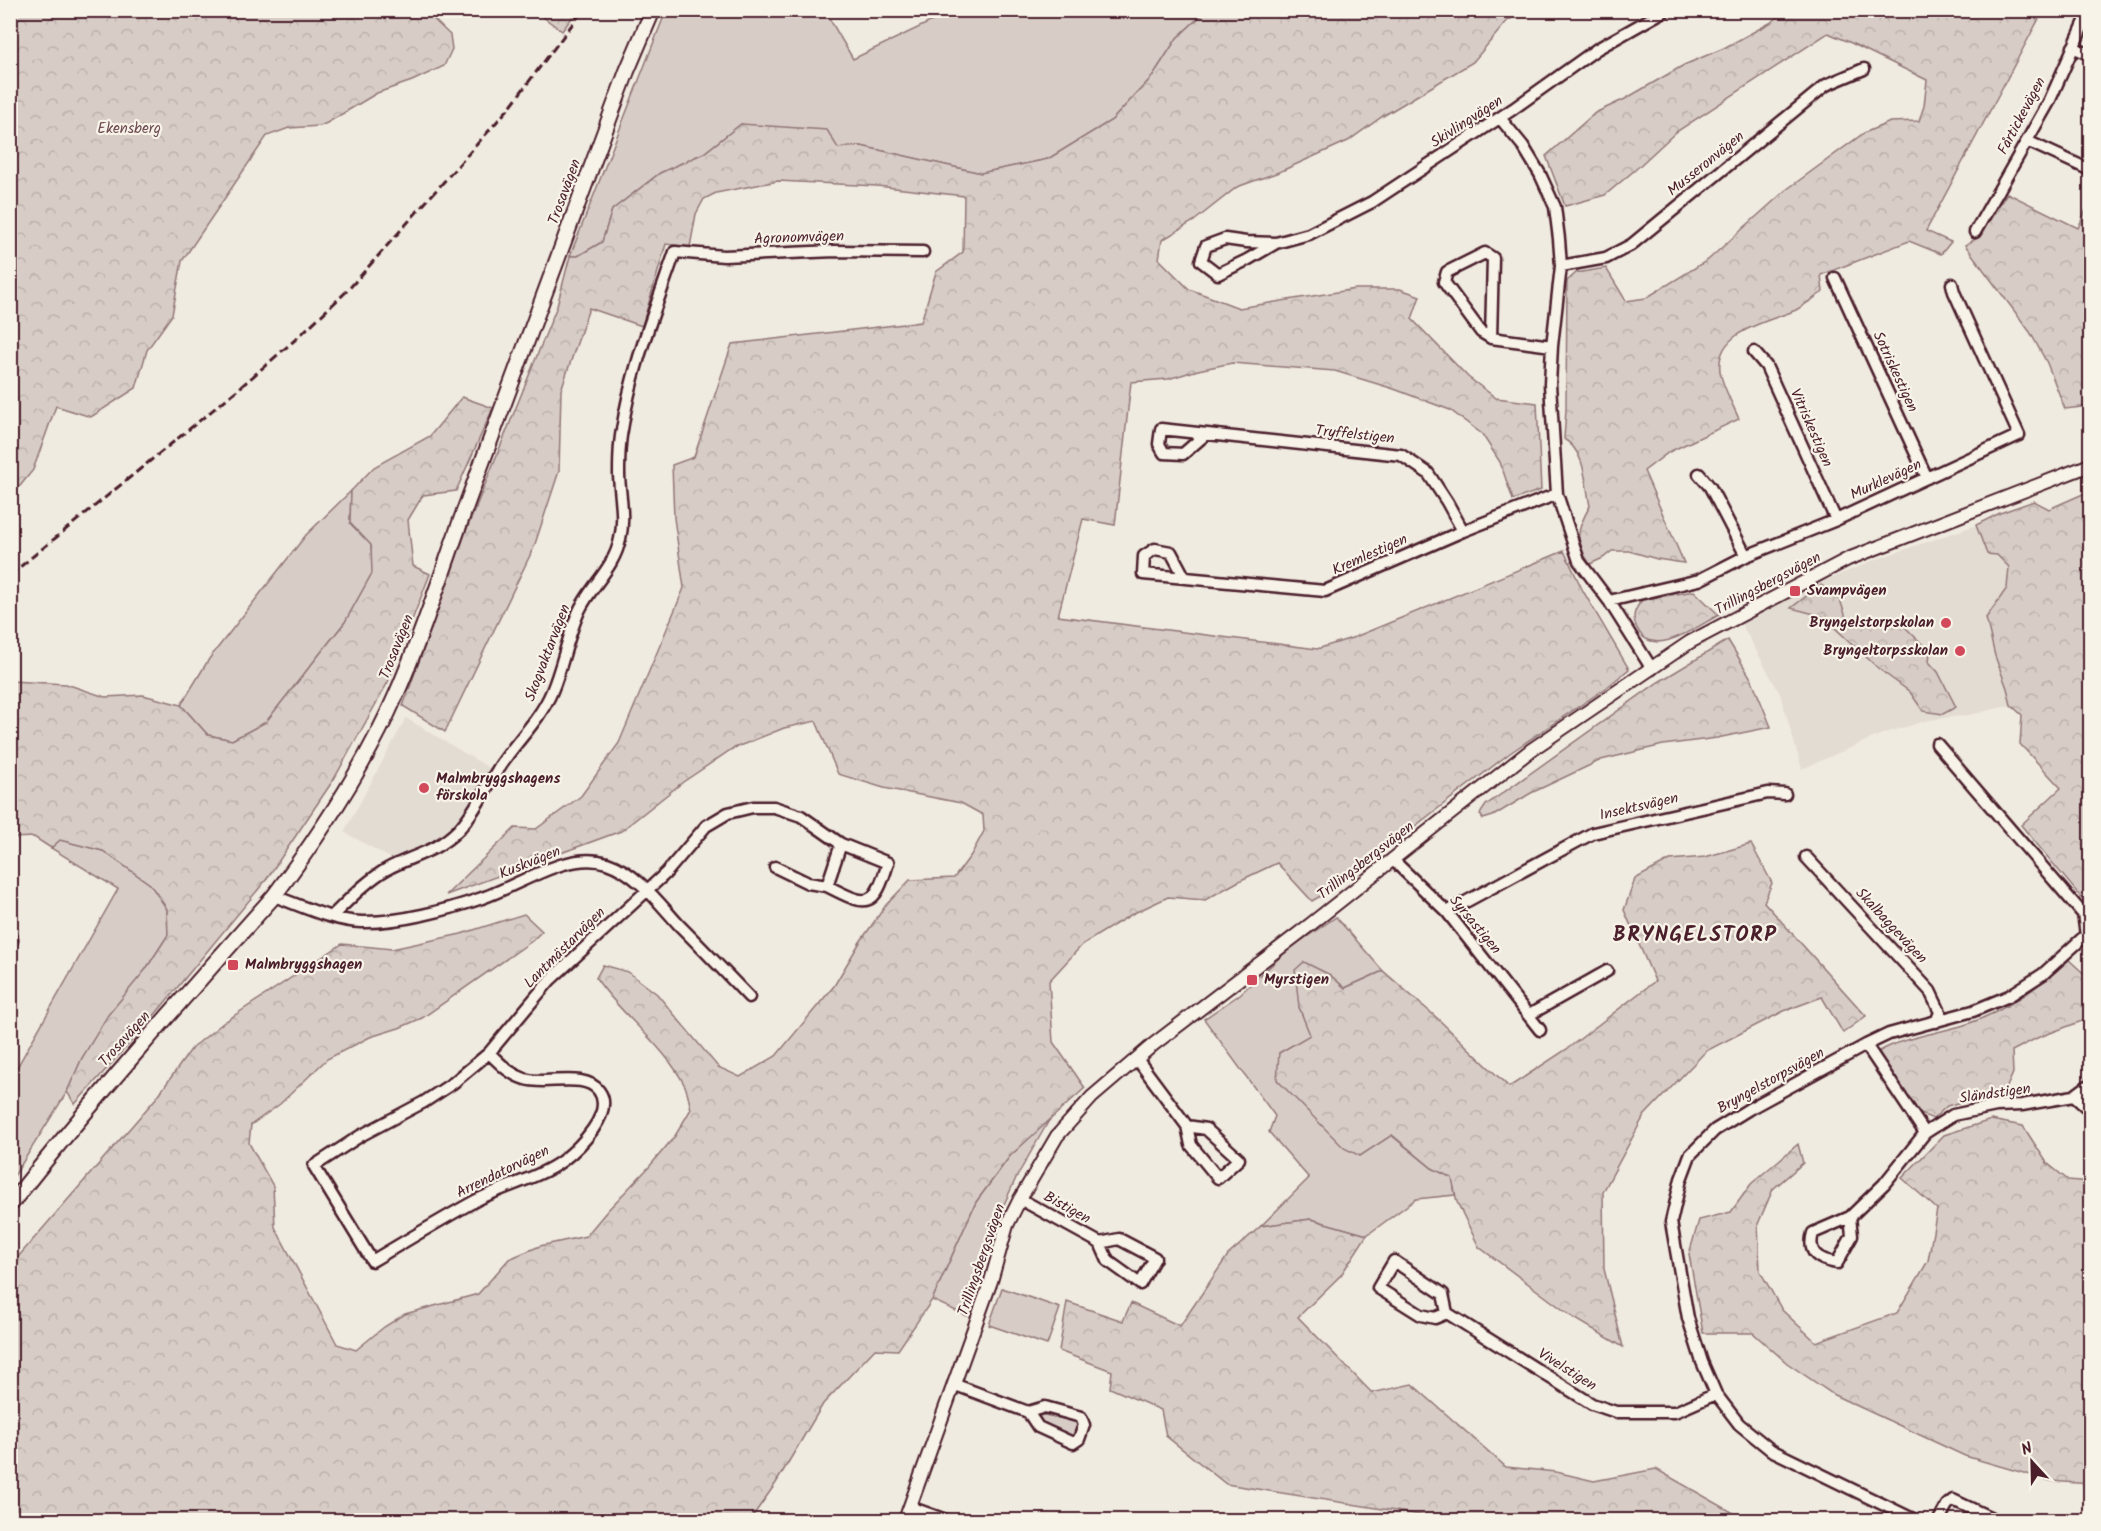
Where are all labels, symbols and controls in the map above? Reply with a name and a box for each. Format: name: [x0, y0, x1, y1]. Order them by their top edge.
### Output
street label: Fårtickevägen: [1991, 73, 2053, 159]
street label: Skivlingvägen: [1426, 89, 1508, 155]
park label: Ekensberg: [97, 117, 161, 141]
street label: Musseronvägen: [1662, 125, 1750, 203]
street label: Trosavägen: [542, 156, 588, 228]
street label: Agronomvägen: [754, 224, 844, 252]
street label: Sotriskestigen: [1866, 328, 1924, 416]
street label: Vitriskestigen: [1783, 385, 1839, 471]
street label: Tryffelstigen: [1314, 419, 1396, 451]
street label: Murklevägen: [1846, 453, 1926, 507]
street label: Kremlestigen: [1328, 528, 1412, 582]
street label: Trillingsbergsvägen: [1711, 546, 1825, 622]
place label: Svampvägen: [1807, 579, 1887, 603]
marker: Svampvägen: [1788, 584, 1802, 598]
street label: Skogvaktarvägen: [518, 601, 578, 705]
street label: Trosavägen: [373, 611, 421, 683]
place label: Bryngelstorpskolan: [1809, 611, 1934, 635]
marker: Bryngelstorpskolan: [1939, 616, 1953, 630]
place label: Bryngeltorpsskolan: [1823, 639, 1948, 663]
marker: Bryngeltorpsskolan: [1953, 644, 1967, 658]
place label: Malmbryggshagens förskola: [436, 767, 560, 808]
marker: Malmbryggshagens förskola: [417, 781, 431, 795]
street label: Insektsvägen: [1597, 786, 1681, 828]
street label: Trillingsbergsvägen: [1312, 815, 1420, 907]
street label: Kuskvägen: [495, 840, 565, 886]
street label: Skalbaggevägen: [1849, 882, 1933, 970]
street label: Syrsastigen: [1443, 890, 1507, 960]
street label: Lantmästarvägen: [518, 901, 612, 995]
district label: BRYNGELSTORP: [1613, 919, 1777, 952]
place label: Malmbryggshagen: [245, 953, 362, 977]
marker: Malmbryggshagen: [226, 958, 240, 972]
place label: Myrstigen: [1264, 968, 1329, 992]
marker: Myrstigen: [1245, 973, 1259, 987]
street label: Trosavägen: [93, 1006, 157, 1072]
street label: Bryngelstorpsvägen: [1713, 1041, 1829, 1121]
street label: Sländstigen: [1958, 1077, 2032, 1111]
street label: Arrendatorvägen: [452, 1139, 554, 1205]
street label: Bistigen: [1039, 1185, 1095, 1231]
street label: Trillingsbergsvägen: [952, 1201, 1012, 1319]
street label: Vivelstigen: [1533, 1342, 1601, 1398]
north arrow: [2002, 1432, 2062, 1492]
text: N: [2018, 1436, 2036, 1463]

